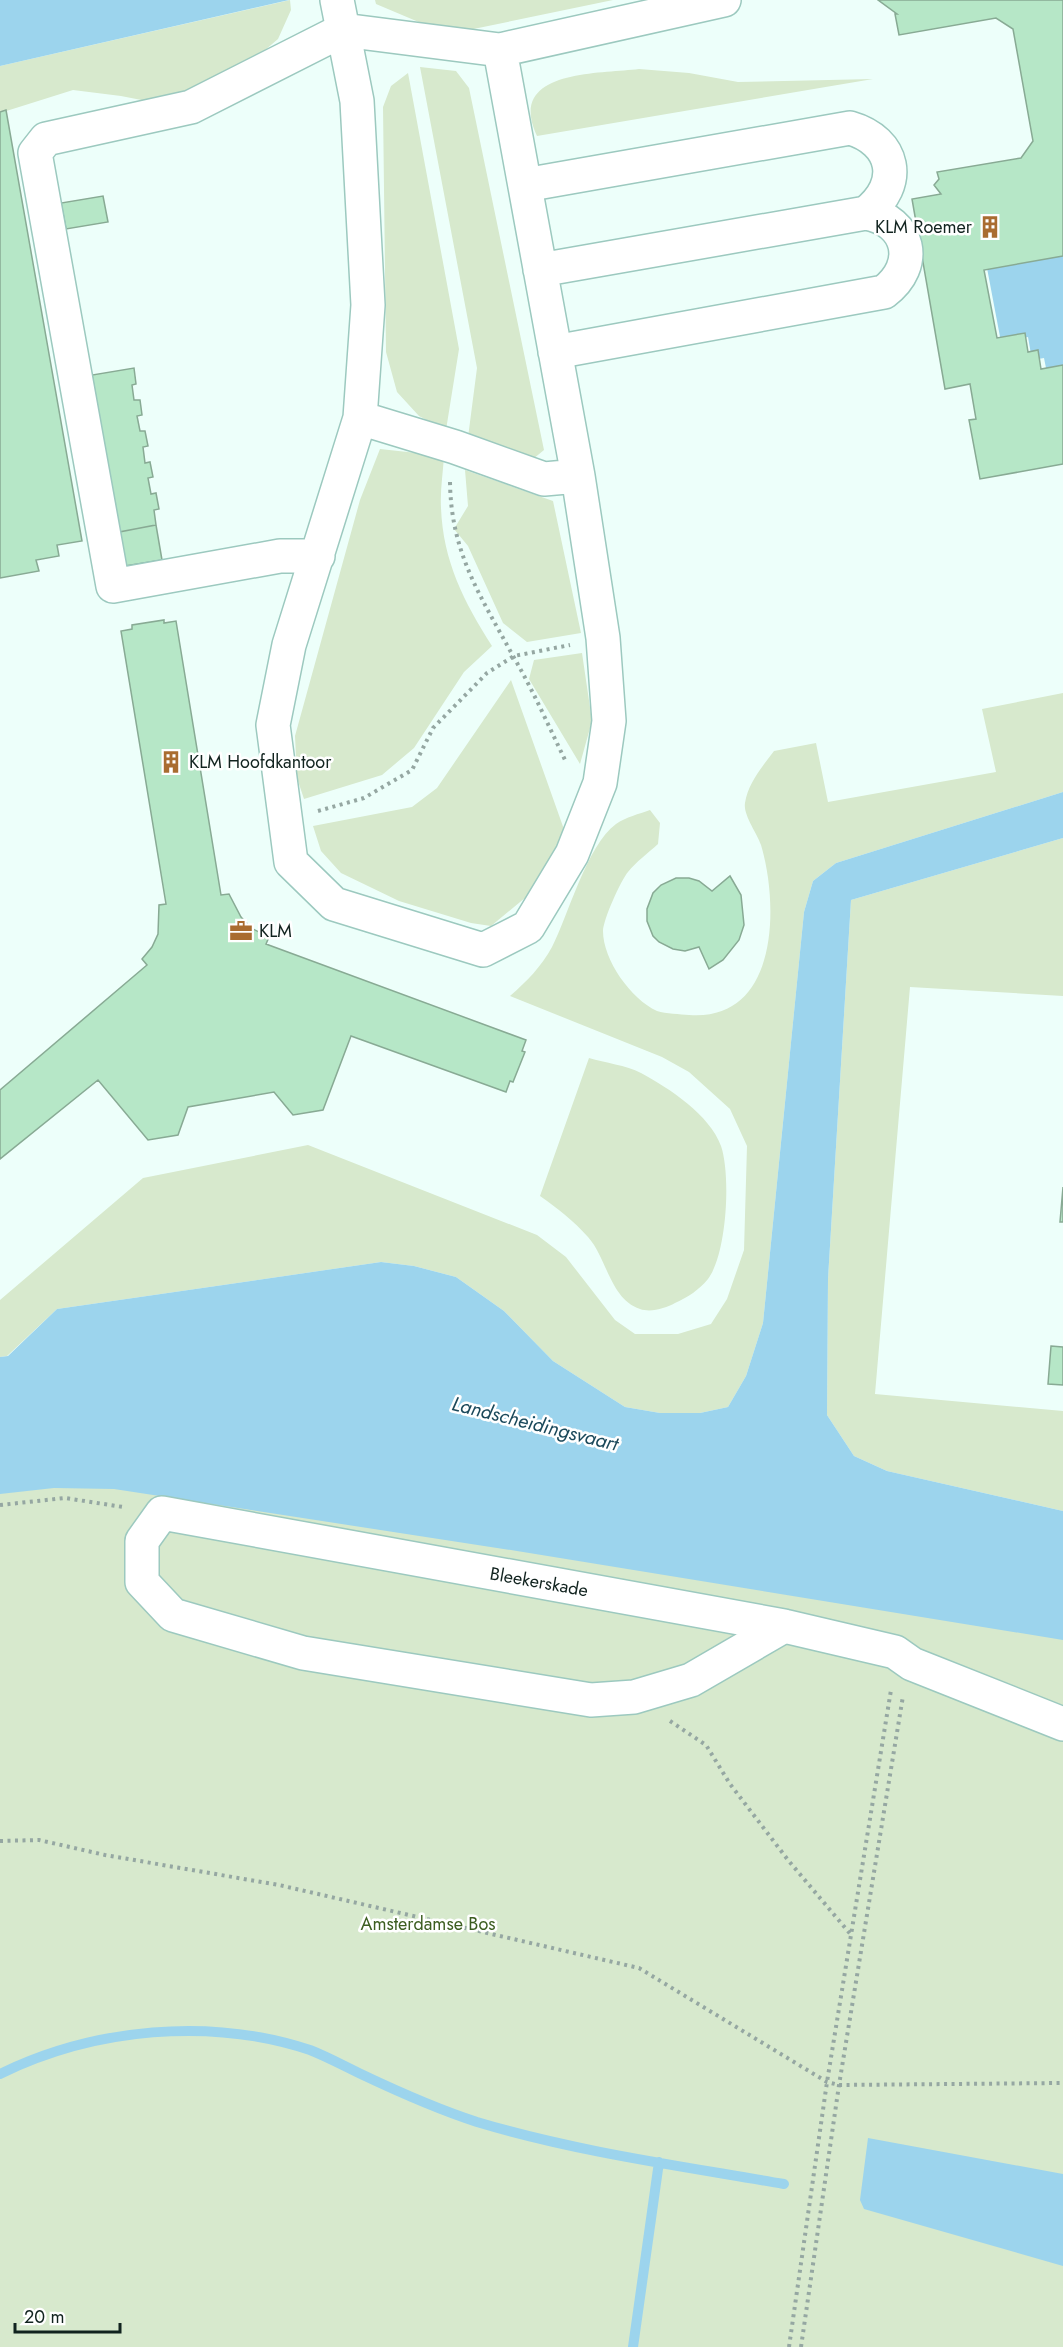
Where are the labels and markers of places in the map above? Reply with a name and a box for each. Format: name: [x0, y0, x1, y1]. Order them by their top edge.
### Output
place label: KLM Roemer: [875, 214, 973, 240]
building icon: KLM Roemer: [977, 214, 1003, 240]
building icon: KLM Hoofdkantoor: [158, 749, 184, 775]
place label: KLM Hoofdkantoor: [189, 749, 332, 775]
office icon: KLM: [228, 918, 254, 944]
place label: KLM: [259, 918, 292, 944]

